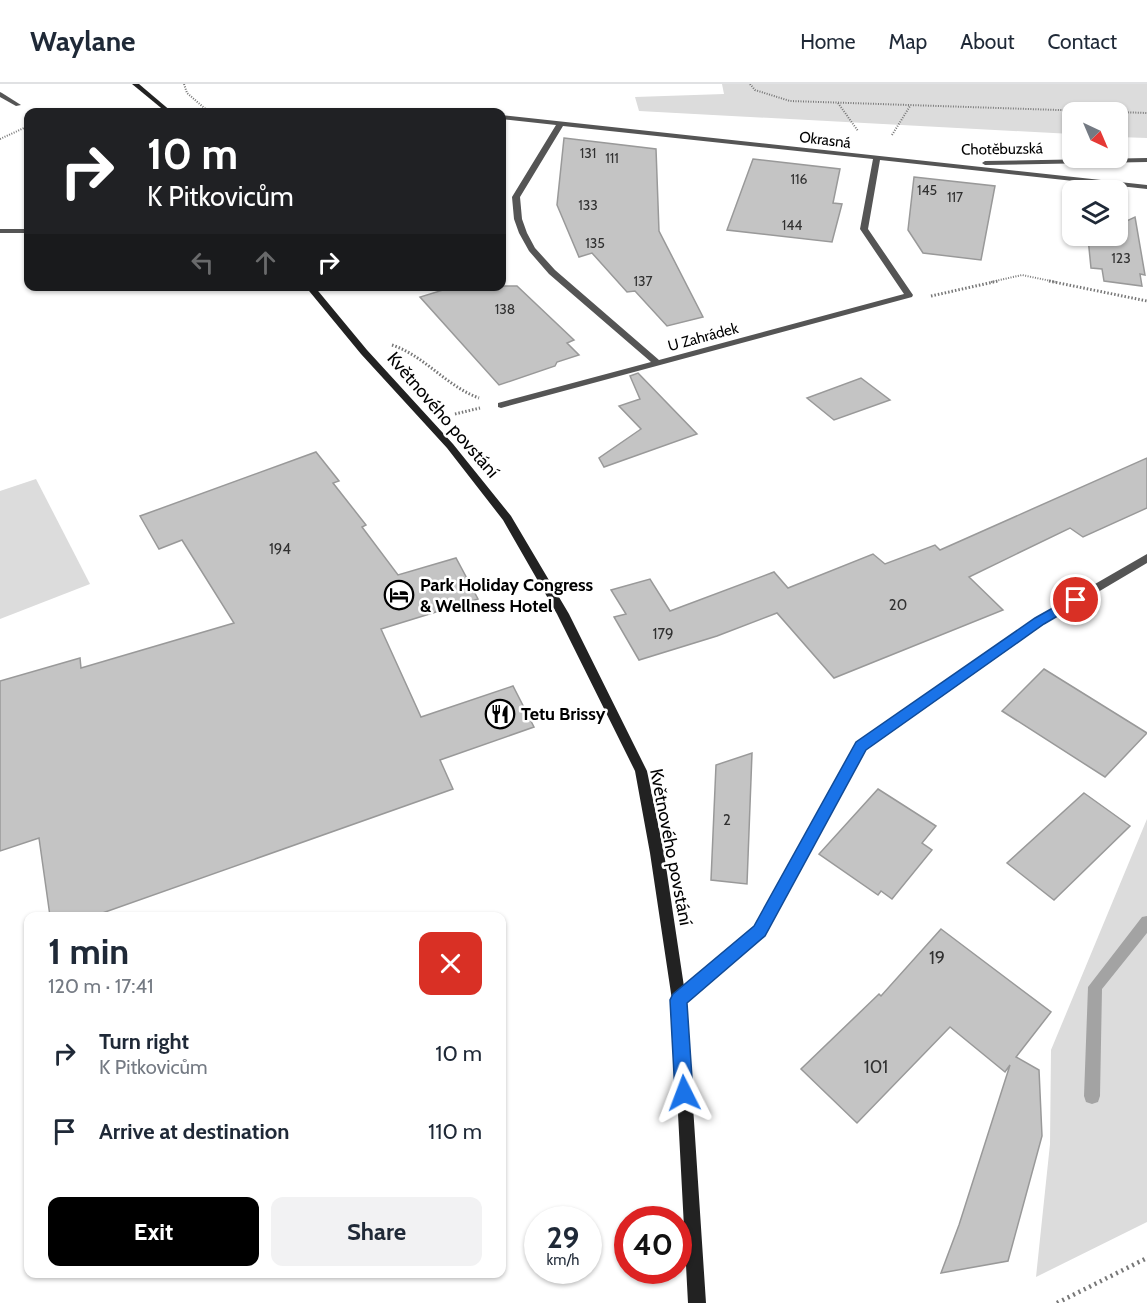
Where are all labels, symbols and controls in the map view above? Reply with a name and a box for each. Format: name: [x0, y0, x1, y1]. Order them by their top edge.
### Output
text: Waylane: [30, 24, 136, 58]
text: Home: [800, 29, 856, 54]
text: Map: [889, 29, 927, 54]
text: About: [960, 29, 1014, 54]
text: Contact: [1047, 29, 1117, 54]
north arrow: [1062, 102, 1128, 168]
map controls: [1062, 102, 1128, 246]
text: 10 m: [147, 128, 238, 180]
street label: Okrasná: [798, 128, 853, 152]
icon: right: [48, 132, 126, 210]
street label: Chotěbuzská: [961, 139, 1044, 159]
house number: 131: [580, 144, 596, 162]
house number: 111: [605, 149, 619, 167]
house number: 116: [790, 170, 808, 188]
text: K Pitkovicům: [147, 180, 294, 213]
button: layers: [1062, 180, 1128, 246]
house number: 145: [917, 181, 937, 199]
house number: 117: [947, 188, 963, 206]
house number: 133: [578, 196, 598, 214]
house number: 144: [782, 216, 802, 234]
house number: 135: [585, 234, 605, 252]
icon: left: [186, 246, 219, 279]
icon: ahead: [249, 246, 282, 279]
icon: right: [312, 246, 345, 279]
house number: 123: [1111, 249, 1131, 267]
house number: 137: [633, 272, 653, 290]
house number: 138: [495, 300, 515, 318]
street label: U Zahrádek: [666, 319, 740, 355]
street label: Květnového povstání: [382, 348, 504, 482]
house number: 194: [269, 540, 291, 558]
place label: Park Holiday Congress & Wellness Hotel: [420, 574, 594, 617]
pin: [1050, 574, 1101, 625]
hotel icon: Park Holiday Congress & Wellness Hotel: [383, 579, 415, 611]
icon: arrive: [1059, 583, 1092, 616]
house number: 20: [889, 596, 907, 614]
house number: 179: [653, 625, 673, 643]
restaurant icon: Tetu Brissy: [484, 698, 516, 730]
place label: Tetu Brissy: [521, 703, 606, 725]
street label: Květnového povstání: [645, 767, 697, 927]
house number: 2: [723, 811, 731, 829]
text: 1 min: [48, 929, 129, 973]
button: close: [419, 932, 482, 995]
house number: 19: [929, 947, 945, 969]
text: 120 m · 17:41: [48, 974, 154, 998]
text: Turn right: [99, 1028, 189, 1055]
icon: right: [48, 1037, 81, 1070]
text: 10 m: [435, 1040, 482, 1067]
text: K Pitkovicům: [99, 1055, 208, 1079]
house number: 101: [864, 1056, 888, 1078]
position arrow: [652, 1061, 716, 1125]
icon: arrive: [48, 1115, 81, 1148]
text: Arrive at destination: [99, 1118, 289, 1145]
text: 110 m: [428, 1118, 482, 1145]
button: Exit: [48, 1197, 259, 1266]
button: Share: [271, 1197, 482, 1266]
speed limit sign: 40: [614, 1206, 692, 1284]
text: 29: [547, 1219, 579, 1256]
text: km/h: [547, 1251, 579, 1269]

